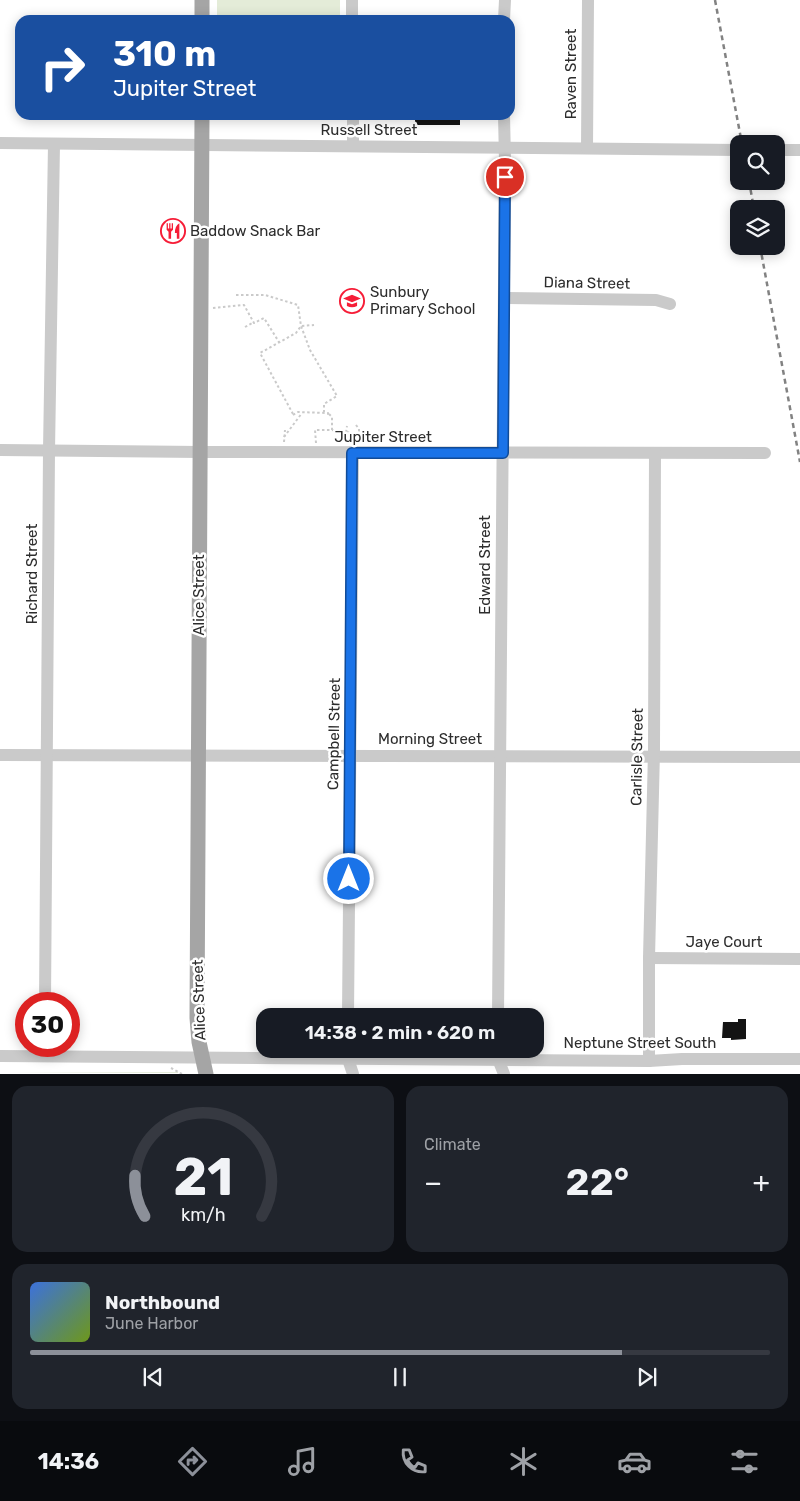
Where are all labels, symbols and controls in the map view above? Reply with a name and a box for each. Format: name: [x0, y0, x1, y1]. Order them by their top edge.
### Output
street label: Raven Street: [562, 29, 580, 119]
text: 310 m: [113, 33, 216, 75]
icon: right: [30, 35, 95, 100]
text: Jupiter Street: [113, 75, 256, 102]
street label: Russell Street: [321, 121, 418, 139]
map controls: [730, 135, 785, 255]
button: search: [730, 135, 785, 190]
pin: [484, 156, 526, 198]
icon: arrive: [491, 163, 519, 191]
button: layers: [730, 200, 785, 255]
restaurant icon: Baddow Snack Bar: [160, 218, 186, 244]
place label: Baddow Snack Bar: [190, 222, 320, 240]
street label: Diana Street: [544, 273, 631, 293]
place label: Sunbury Primary School: [370, 283, 475, 318]
school or university icon: Sunbury Primary School: [339, 288, 365, 314]
street label: Jupiter Street: [334, 428, 432, 446]
street label: Edward Street: [476, 515, 494, 615]
street label: Richard Street: [23, 524, 41, 624]
street label: Alice Street: [190, 554, 208, 636]
street label: Campbell Street: [324, 678, 344, 790]
street label: Carlisle Street: [627, 708, 647, 806]
street label: Morning Street: [378, 730, 482, 748]
position arrow: [322, 852, 374, 904]
street label: Jaye Court: [686, 933, 763, 951]
street label: Alice Street: [189, 959, 209, 1041]
speed limit sign: 30: [15, 992, 80, 1057]
text: 14:38 · 2 min · 620 m: [305, 1021, 495, 1044]
street label: Neptune Street South: [564, 1034, 716, 1052]
text: Climate: [424, 1135, 481, 1154]
text: 21: [173, 1146, 233, 1208]
text: 22°: [566, 1159, 629, 1205]
text: −: [424, 1166, 442, 1199]
text: +: [753, 1166, 770, 1199]
text: km/h: [181, 1204, 225, 1225]
text: Northbound: [105, 1291, 220, 1314]
text: June Harbor: [105, 1314, 198, 1333]
icon: previous: [139, 1363, 167, 1391]
icon: pause: [386, 1363, 414, 1391]
icon: next: [633, 1363, 661, 1391]
icon: directions: [175, 1444, 210, 1479]
icon: music: [285, 1444, 320, 1479]
icon: phone: [396, 1444, 431, 1479]
icon: climate: [506, 1444, 541, 1479]
icon: car: [617, 1444, 652, 1479]
icon: filters: [727, 1444, 762, 1479]
text: 14:36: [38, 1448, 99, 1475]

